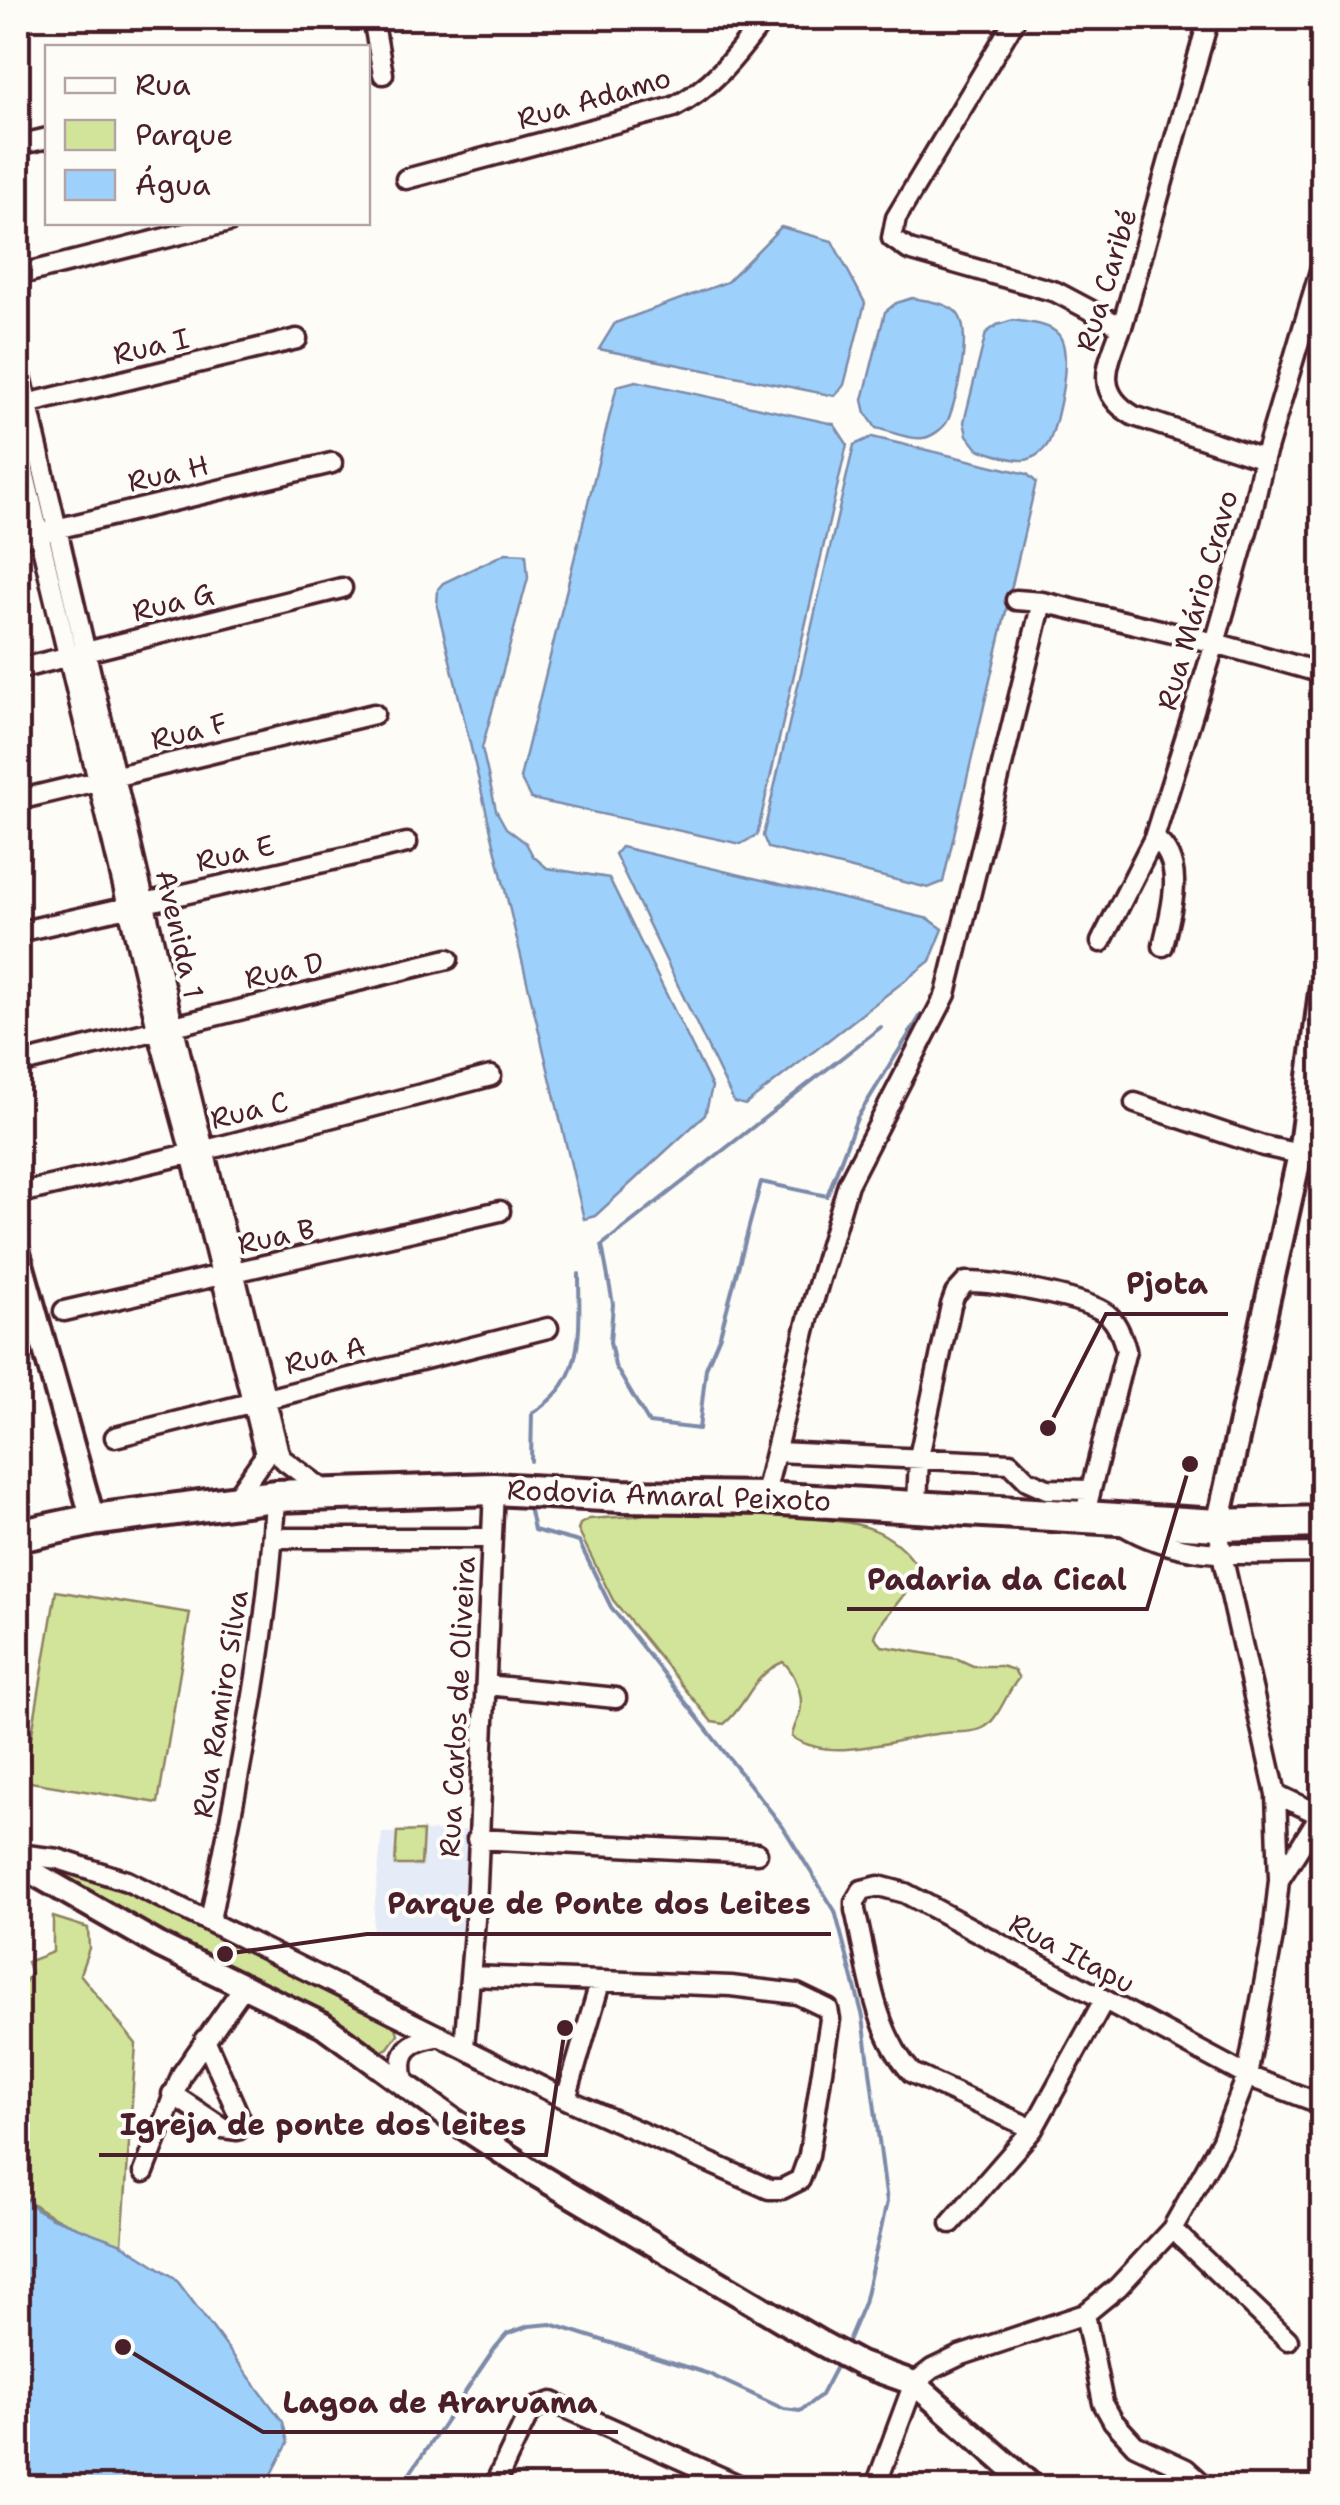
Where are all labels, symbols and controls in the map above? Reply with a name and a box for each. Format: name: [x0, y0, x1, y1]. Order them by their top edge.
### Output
legend: [45, 45, 370, 225]
street label: Rua Adamo: [513, 58, 675, 138]
text: Rua: [135, 64, 191, 105]
text: Parque: [135, 114, 233, 155]
text: Água: [135, 164, 211, 205]
street label: Rua Caribé: [1066, 204, 1146, 356]
street label: Rua I: [109, 319, 193, 373]
street label: Rua H: [124, 445, 212, 501]
street label: Rua Mário Cravo: [1147, 486, 1247, 714]
street label: Rua G: [128, 574, 218, 630]
street label: Rua F: [147, 703, 231, 759]
street label: Rua E: [192, 826, 278, 880]
street label: Avenida 1: [147, 866, 213, 1002]
street label: Rua D: [241, 942, 327, 998]
street label: Rua C: [206, 1082, 292, 1138]
street label: Rua B: [234, 1209, 318, 1263]
callout: Pjota: [1106, 1254, 1228, 1314]
text: Pjota: [1126, 1263, 1209, 1304]
street label: Rua A: [281, 1327, 369, 1383]
street label: Rodovia Amaral Peixoto: [506, 1470, 832, 1520]
callout: Padaria da Cical: [847, 1549, 1147, 1609]
street label: Rua Carlos de Oliveira: [430, 1555, 484, 1859]
text: Padaria da Cical: [867, 1559, 1127, 1600]
street label: Rua Ramiro Silva: [183, 1587, 257, 1821]
callout: Parque de Ponte dos Leites: [367, 1874, 831, 1934]
text: Parque de Ponte dos Leites: [387, 1883, 811, 1924]
street label: Rua Itapu: [1002, 1904, 1142, 2002]
callout: Igreja de ponte dos leites: [99, 2095, 546, 2155]
text: Igreja de ponte dos leites: [120, 2104, 526, 2145]
callout: Lagoa de Araruama: [263, 2372, 618, 2432]
text: Lagoa de Araruama: [282, 2382, 598, 2423]

